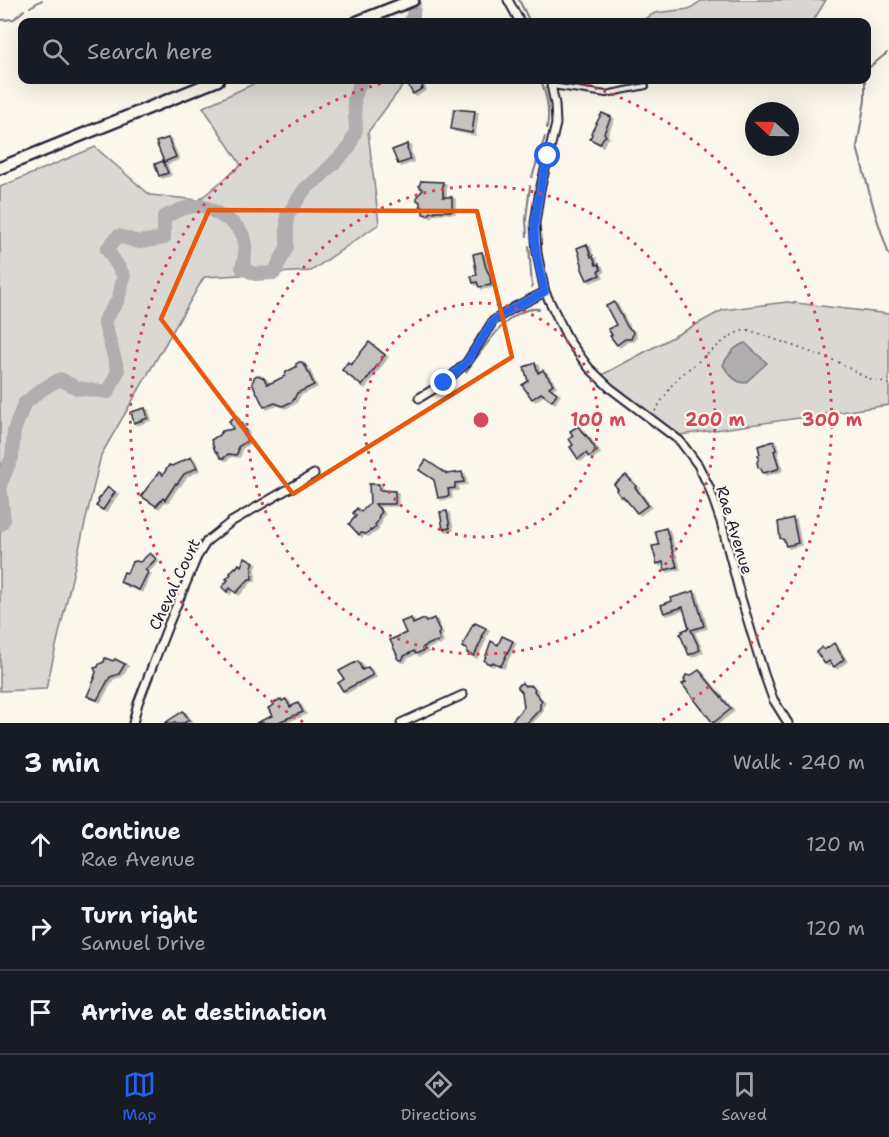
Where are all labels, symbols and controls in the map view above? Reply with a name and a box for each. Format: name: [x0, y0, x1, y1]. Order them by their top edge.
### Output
search box: [18, 18, 871, 84]
icon: search: [39, 35, 72, 68]
text: Search here: [87, 37, 213, 66]
north arrow: [745, 102, 799, 156]
route start: [534, 142, 560, 168]
route end: [430, 369, 456, 395]
text: 100 m: [570, 408, 626, 432]
text: 200 m: [685, 408, 746, 432]
text: 300 m: [802, 408, 863, 432]
centre of rings: [471, 410, 491, 430]
street label: Rae Avenue: [711, 483, 758, 577]
street label: Cheval Court: [144, 535, 205, 633]
text: 3 min: [24, 745, 100, 780]
text: Walk · 240 m: [733, 749, 865, 775]
text: Continue: [81, 817, 181, 846]
icon: ahead: [24, 828, 57, 861]
text: 120 m: [806, 831, 865, 857]
text: Rae Avenue: [81, 846, 195, 872]
text: Turn right: [81, 901, 198, 930]
icon: right: [24, 912, 57, 945]
text: 120 m: [806, 915, 865, 941]
text: Samuel Drive: [81, 930, 206, 956]
icon: arrive: [24, 996, 57, 1029]
text: Arrive at destination: [81, 998, 327, 1027]
tab: Map: [122, 1068, 156, 1125]
tab: Directions: [401, 1068, 477, 1125]
tab: Saved: [721, 1068, 767, 1125]

